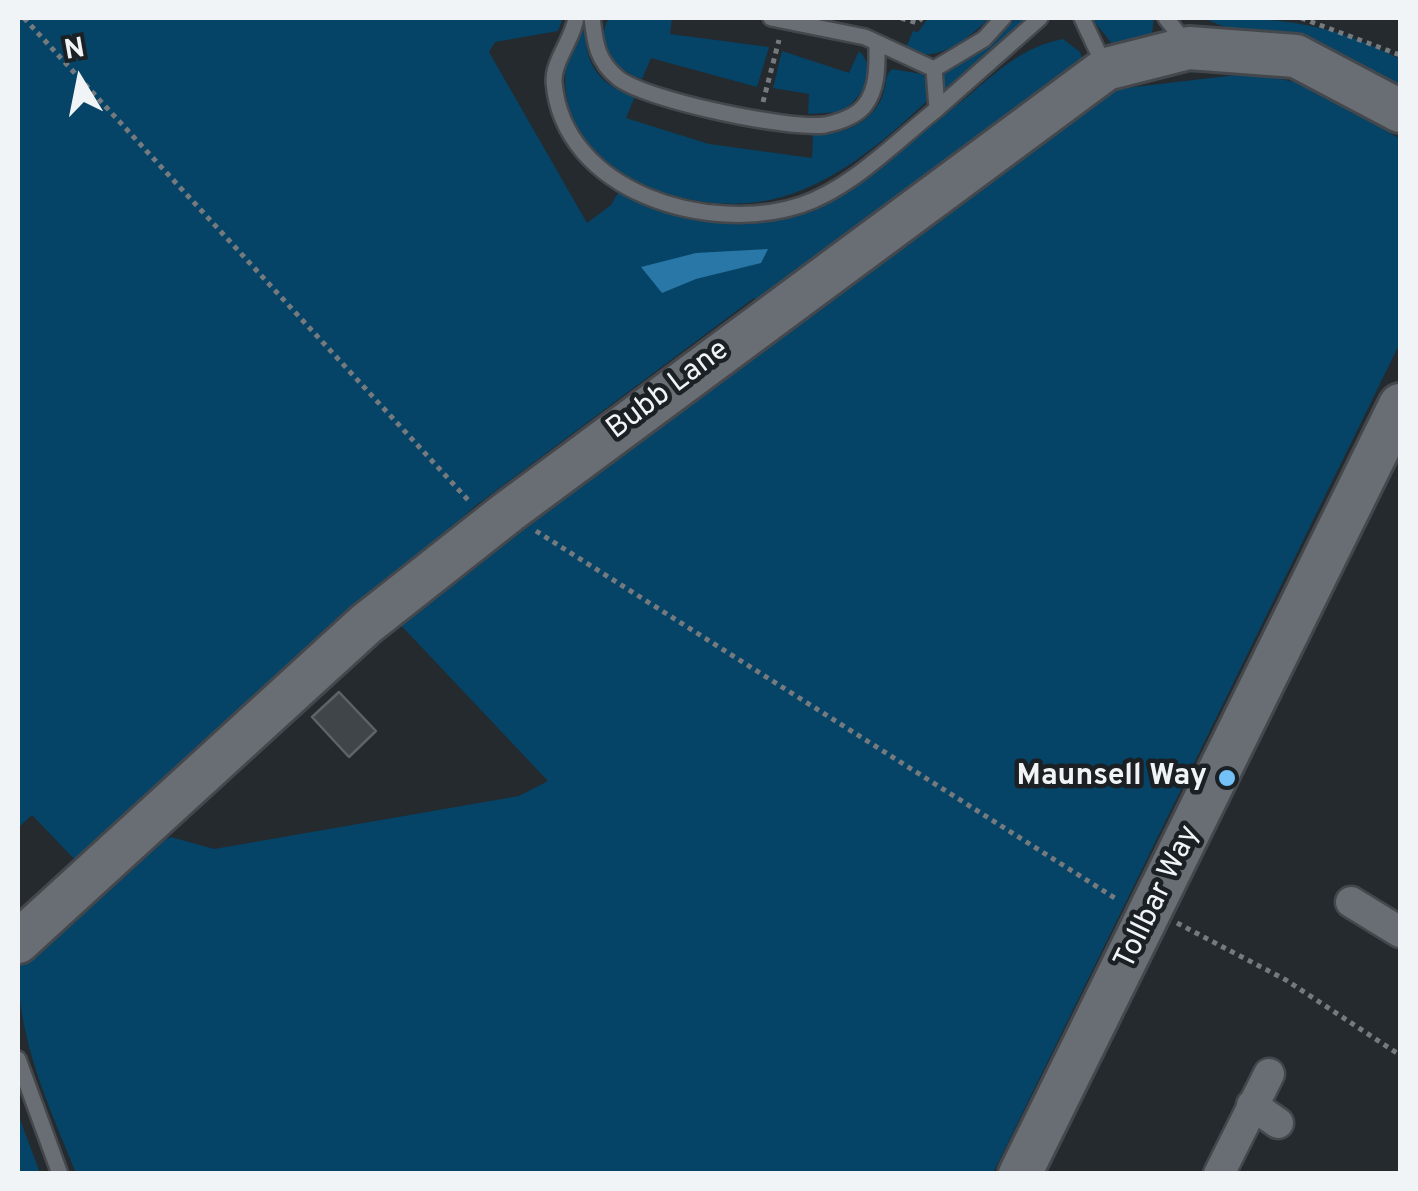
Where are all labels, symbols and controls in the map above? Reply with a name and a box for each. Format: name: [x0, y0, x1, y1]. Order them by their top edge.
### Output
north arrow: [30, 30, 130, 130]
text: N: [62, 31, 88, 70]
street label: Bubb Lane: [601, 333, 737, 449]
place label: Maunsell Way: [1017, 760, 1207, 796]
marker: Maunsell Way: [1216, 767, 1238, 789]
street label: Tollbar Way: [1109, 820, 1209, 976]

